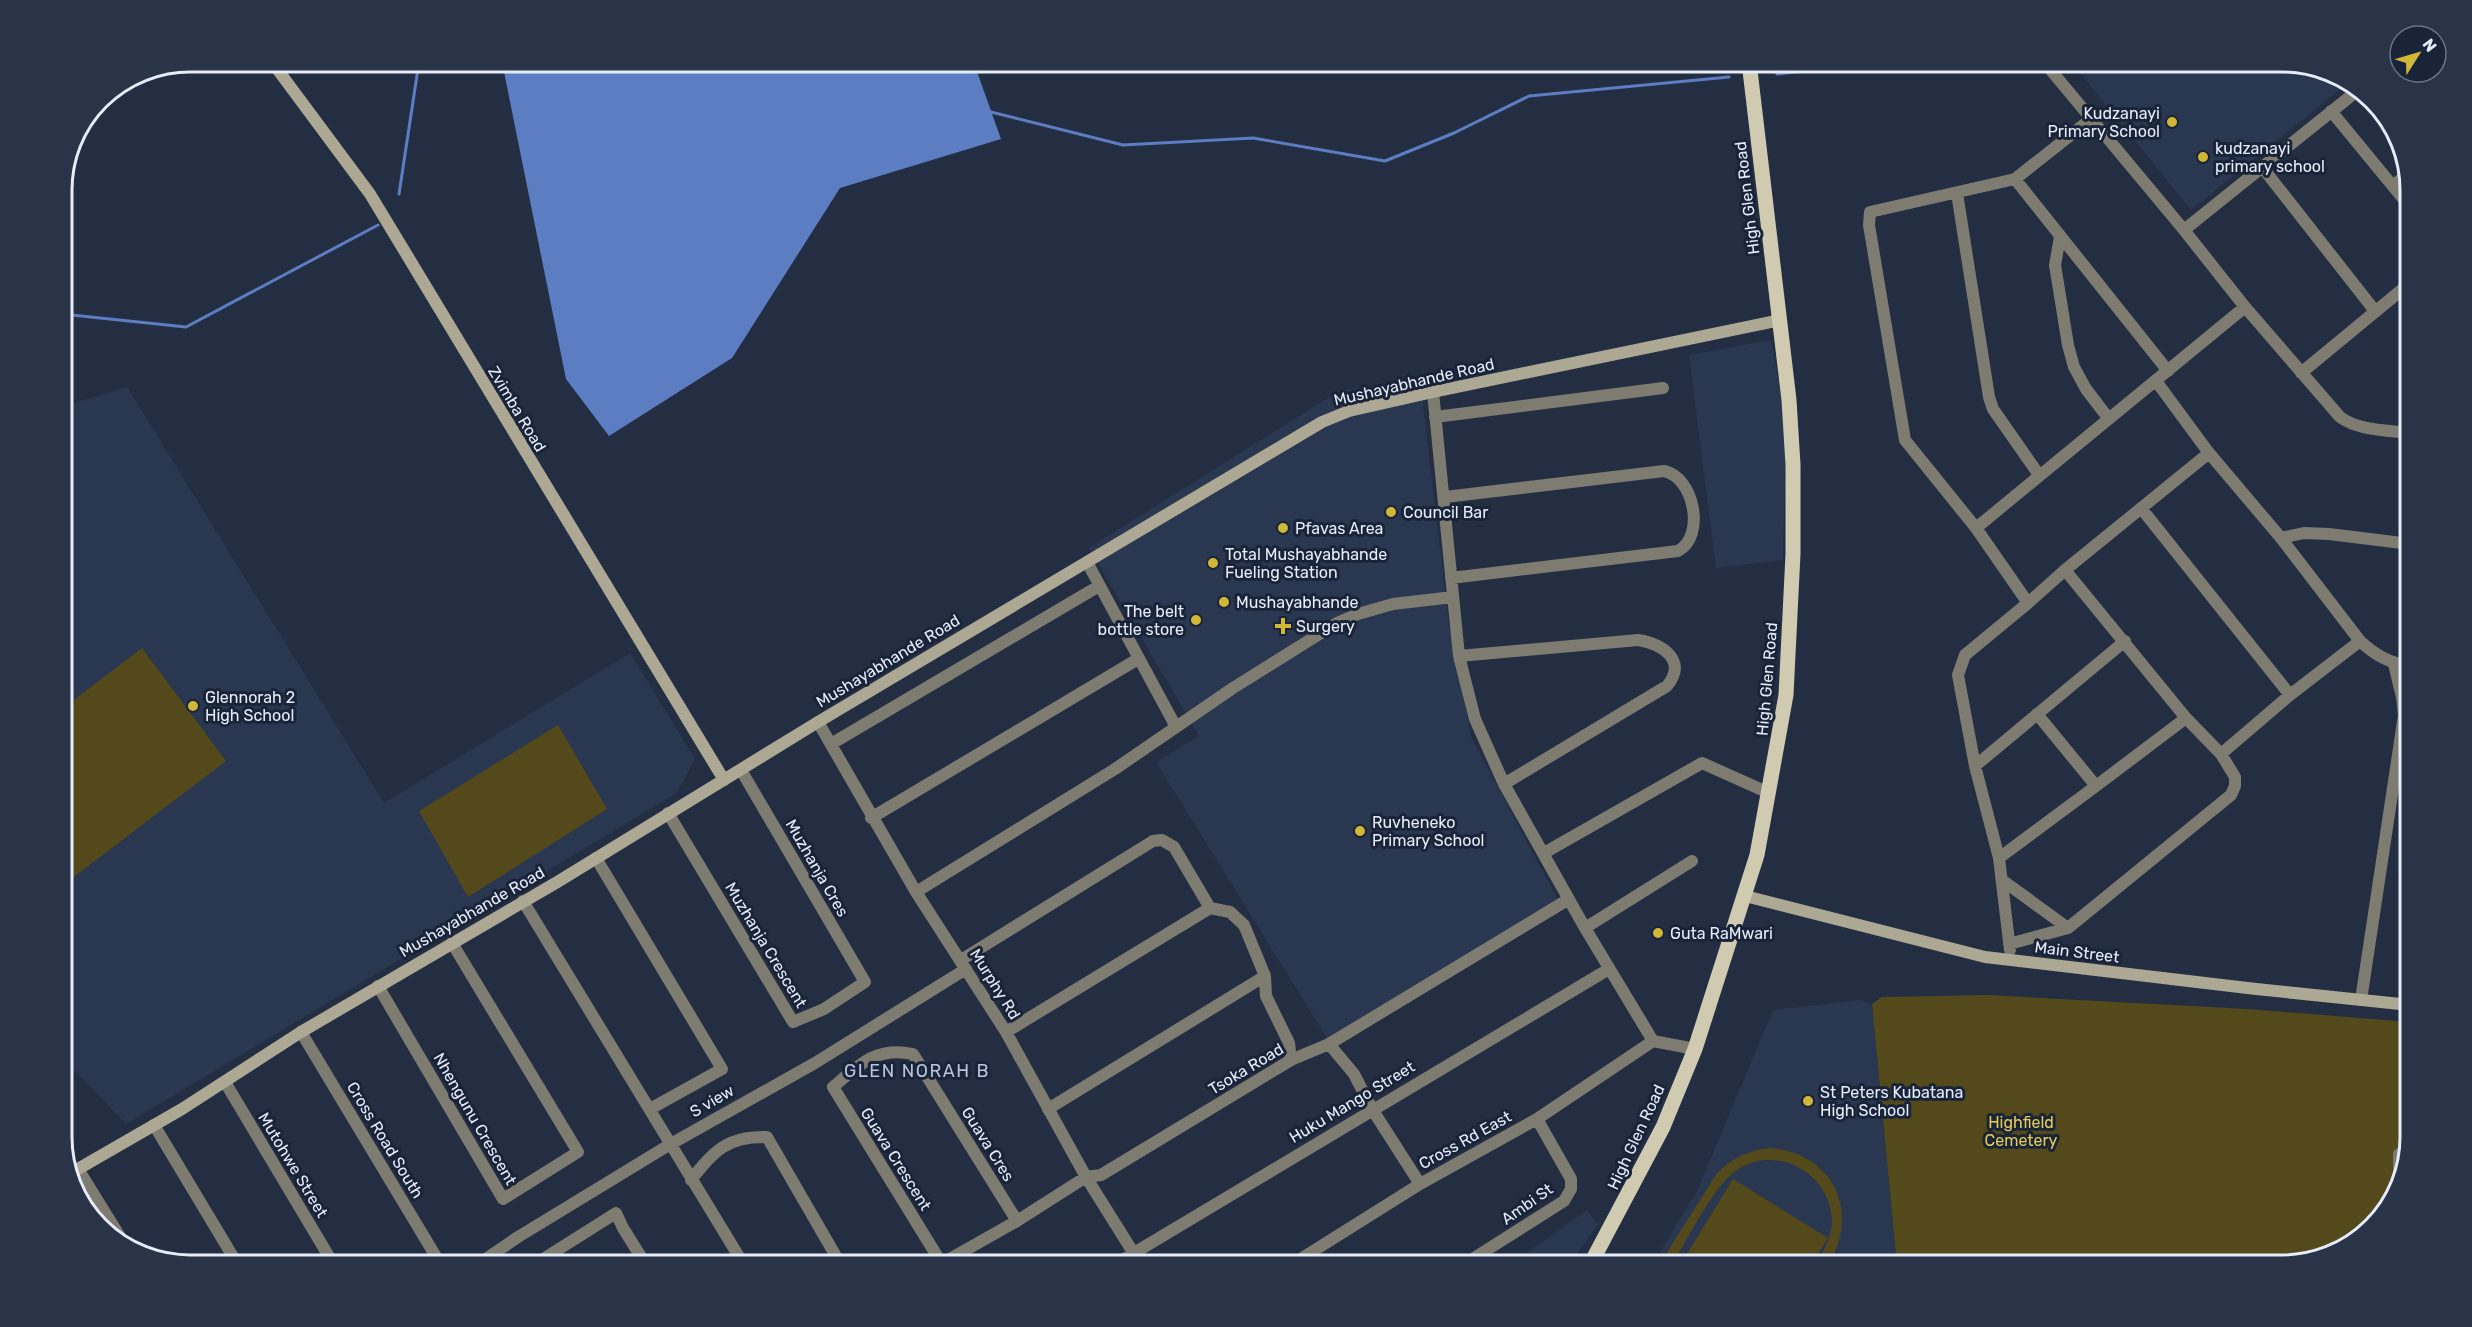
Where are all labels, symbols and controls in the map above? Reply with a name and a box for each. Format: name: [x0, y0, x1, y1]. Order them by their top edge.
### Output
north arrow: [2388, 24, 2448, 84]
text: N: [2419, 35, 2441, 56]
place label: Kudzanayi Primary School: [2048, 104, 2160, 141]
marker: Kudzanayi Primary School: [2165, 115, 2179, 129]
place label: kudzanayi primary school: [2215, 139, 2325, 176]
street label: High Glen Road: [1731, 140, 1763, 256]
marker: kudzanayi primary school: [2196, 150, 2210, 164]
street label: Mushayabhande Road: [1332, 354, 1496, 410]
street label: Zvimba Road: [484, 363, 550, 455]
place label: Council Bar: [1403, 503, 1488, 522]
marker: Council Bar: [1384, 505, 1398, 519]
place label: Pfavas Area: [1295, 519, 1383, 538]
marker: Pfavas Area: [1276, 521, 1290, 535]
place label: Total Mushayabhande Fueling Station: [1225, 545, 1387, 582]
marker: Total Mushayabhande Fueling Station: [1206, 556, 1220, 570]
place label: Mushayabhande: [1236, 593, 1359, 612]
marker: Mushayabhande: [1217, 595, 1231, 609]
place label: The belt bottle store: [1098, 602, 1184, 639]
street label: Mushayabhande Road: [813, 611, 963, 711]
marker: The belt bottle store: [1189, 613, 1203, 627]
marker: Surgery: [1274, 617, 1292, 635]
place label: Surgery: [1296, 617, 1355, 636]
street label: High Glen Road: [1753, 621, 1781, 737]
place label: Glennorah 2 High School: [205, 688, 295, 725]
marker: Glennorah 2 High School: [186, 699, 200, 713]
place label: Ruvheneko Primary School: [1372, 813, 1484, 850]
street label: Muzhanja Cres: [781, 816, 853, 920]
marker: Ruvheneko Primary School: [1353, 824, 1367, 838]
street label: Mushayabhande Road: [396, 863, 548, 961]
street label: Muzhanja Crescent: [721, 879, 811, 1011]
place label: Guta RaMwari: [1670, 924, 1773, 943]
marker: Guta RaMwari: [1651, 926, 1665, 940]
street label: Main Street: [2034, 937, 2120, 967]
street label: Murphy Rd: [966, 945, 1024, 1023]
street label: Tsoka Road: [1205, 1039, 1287, 1099]
street label: Nhengunu Crescent: [429, 1050, 521, 1188]
street label: Huku Mango Street: [1286, 1057, 1418, 1147]
district label: GLEN NORAH B: [844, 1060, 990, 1082]
street label: Cross Road South: [343, 1078, 427, 1202]
street label: S view: [687, 1081, 738, 1121]
street label: High Glen Road: [1603, 1081, 1669, 1193]
place label: St Peters Kubatana High School: [1820, 1083, 1963, 1120]
marker: St Peters Kubatana High School: [1801, 1094, 1815, 1108]
street label: Guava Cres: [958, 1103, 1018, 1185]
street label: Guava Crescent: [857, 1104, 935, 1214]
street label: Cross Rd East: [1415, 1107, 1515, 1173]
street label: Mutohwe Street: [254, 1109, 332, 1221]
park label: Highfield Cemetery: [1985, 1113, 2058, 1150]
street label: Ambi St: [1498, 1179, 1556, 1229]

